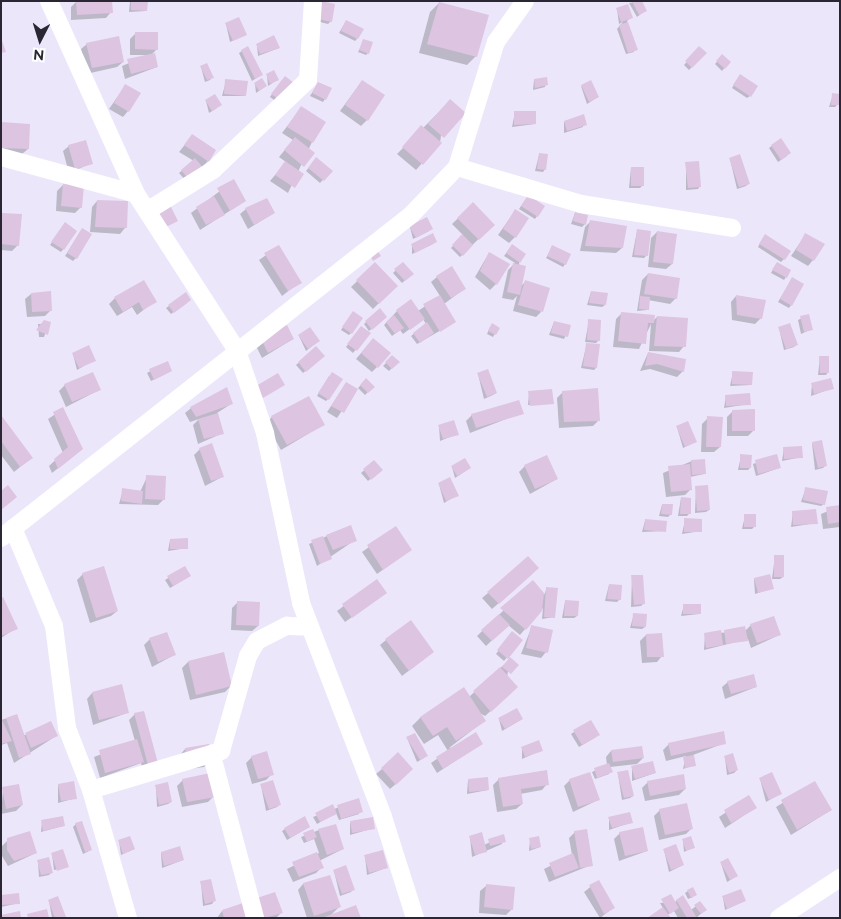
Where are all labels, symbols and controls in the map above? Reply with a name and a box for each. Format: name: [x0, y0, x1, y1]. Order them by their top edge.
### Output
north arrow: [15, 15, 65, 65]
text: N: [33, 47, 45, 63]

